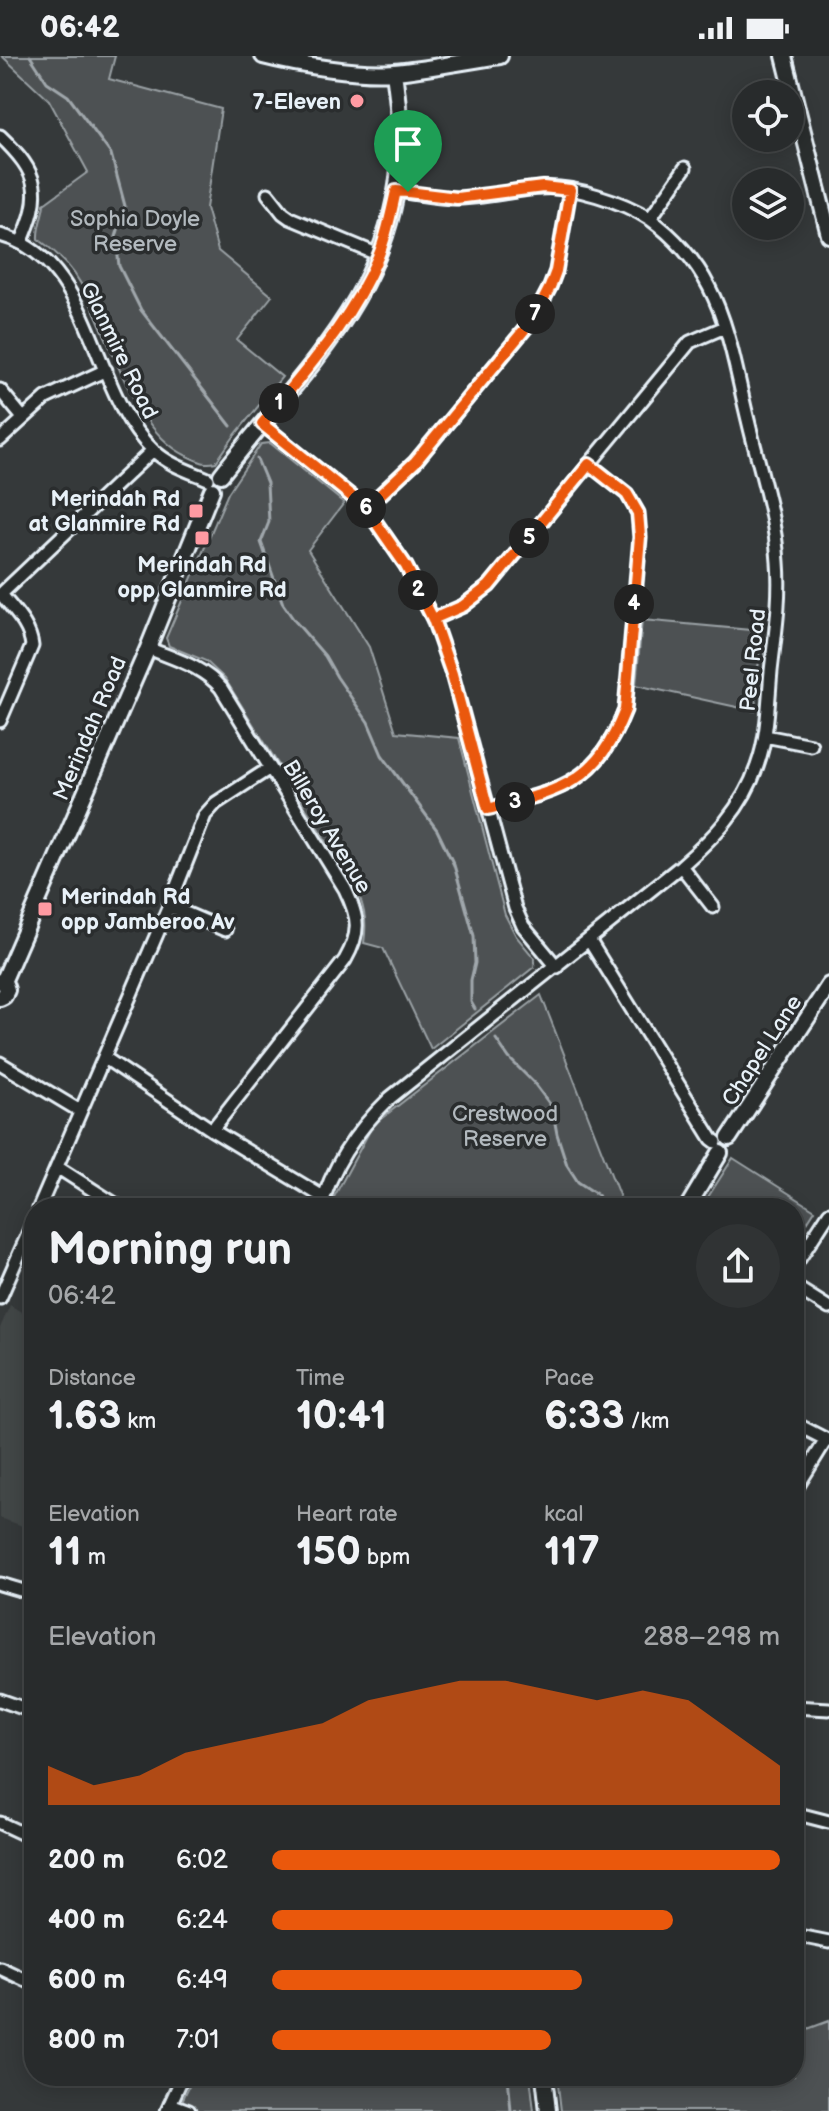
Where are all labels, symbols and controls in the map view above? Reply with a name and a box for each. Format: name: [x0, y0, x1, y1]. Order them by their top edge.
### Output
text: 06:42: [40, 10, 120, 46]
map controls: [732, 80, 804, 240]
button: locate: [732, 80, 804, 152]
place label: 7-Eleven: [252, 89, 341, 116]
marker: 7-Eleven: [348, 92, 366, 110]
pin: [374, 110, 442, 192]
icon: arrive: [386, 122, 430, 166]
button: layers: [732, 168, 804, 240]
park label: Sophia Doyle Reserve: [70, 206, 200, 258]
street label: Glanmire Road: [74, 278, 163, 424]
pin: 7: [515, 294, 555, 334]
text: 7: [529, 300, 541, 327]
pin: 1: [259, 383, 299, 423]
text: 1: [274, 389, 284, 416]
place label: Merindah Rd at Glanmire Rd: [29, 486, 180, 538]
pin: 6: [346, 488, 386, 528]
text: 6: [359, 494, 373, 521]
marker: Merindah Rd at Glanmire Rd: [187, 502, 205, 520]
pin: 5: [509, 518, 549, 558]
text: 5: [523, 524, 535, 551]
marker: Merindah Rd opp Glanmire Rd: [193, 529, 211, 547]
place label: Merindah Rd opp Glanmire Rd: [117, 552, 287, 604]
pin: 2: [398, 570, 438, 610]
text: 2: [411, 576, 425, 603]
pin: 4: [614, 584, 654, 624]
text: 4: [628, 590, 640, 617]
street label: Peel Road: [735, 607, 772, 713]
street label: Merindah Road: [48, 652, 133, 805]
street label: Billeroy Avenue: [276, 755, 377, 898]
pin: 3: [495, 782, 535, 822]
text: 3: [509, 788, 521, 815]
place label: Merindah Rd opp Jamberoo Av: [61, 884, 235, 936]
marker: Merindah Rd opp Jamberoo Av: [36, 900, 54, 918]
street label: Chapel Lane: [716, 990, 808, 1111]
park label: Crestwood Reserve: [452, 1101, 558, 1153]
text: Morning run: [48, 1224, 292, 1277]
button: share: [696, 1224, 780, 1308]
text: 06:42: [48, 1281, 116, 1312]
text: Distance: [48, 1365, 136, 1392]
text: Time: [296, 1365, 345, 1392]
text: Pace: [544, 1365, 594, 1392]
text: 1.63: [48, 1392, 121, 1440]
text: 10:41: [296, 1392, 387, 1440]
text: 6:33: [544, 1392, 625, 1440]
text: km: [121, 1408, 156, 1435]
text: /km: [625, 1408, 669, 1435]
text: Elevation: [48, 1501, 140, 1528]
text: Heart rate: [296, 1501, 398, 1528]
text: kcal: [544, 1501, 583, 1528]
text: 11: [48, 1528, 82, 1576]
text: 150: [296, 1528, 361, 1576]
text: 117: [544, 1528, 600, 1576]
text: m: [82, 1544, 106, 1571]
text: bpm: [361, 1544, 410, 1571]
text: Elevation: [48, 1622, 156, 1653]
text: 288–298 m: [643, 1622, 780, 1653]
text: 200 m: [48, 1845, 125, 1876]
text: 6:02: [176, 1845, 228, 1876]
text: 400 m: [48, 1905, 125, 1936]
text: 6:24: [176, 1905, 228, 1936]
text: 600 m: [48, 1965, 125, 1996]
text: 6:49: [176, 1965, 228, 1996]
text: 800 m: [48, 2025, 125, 2056]
text: 7:01: [176, 2025, 219, 2056]

